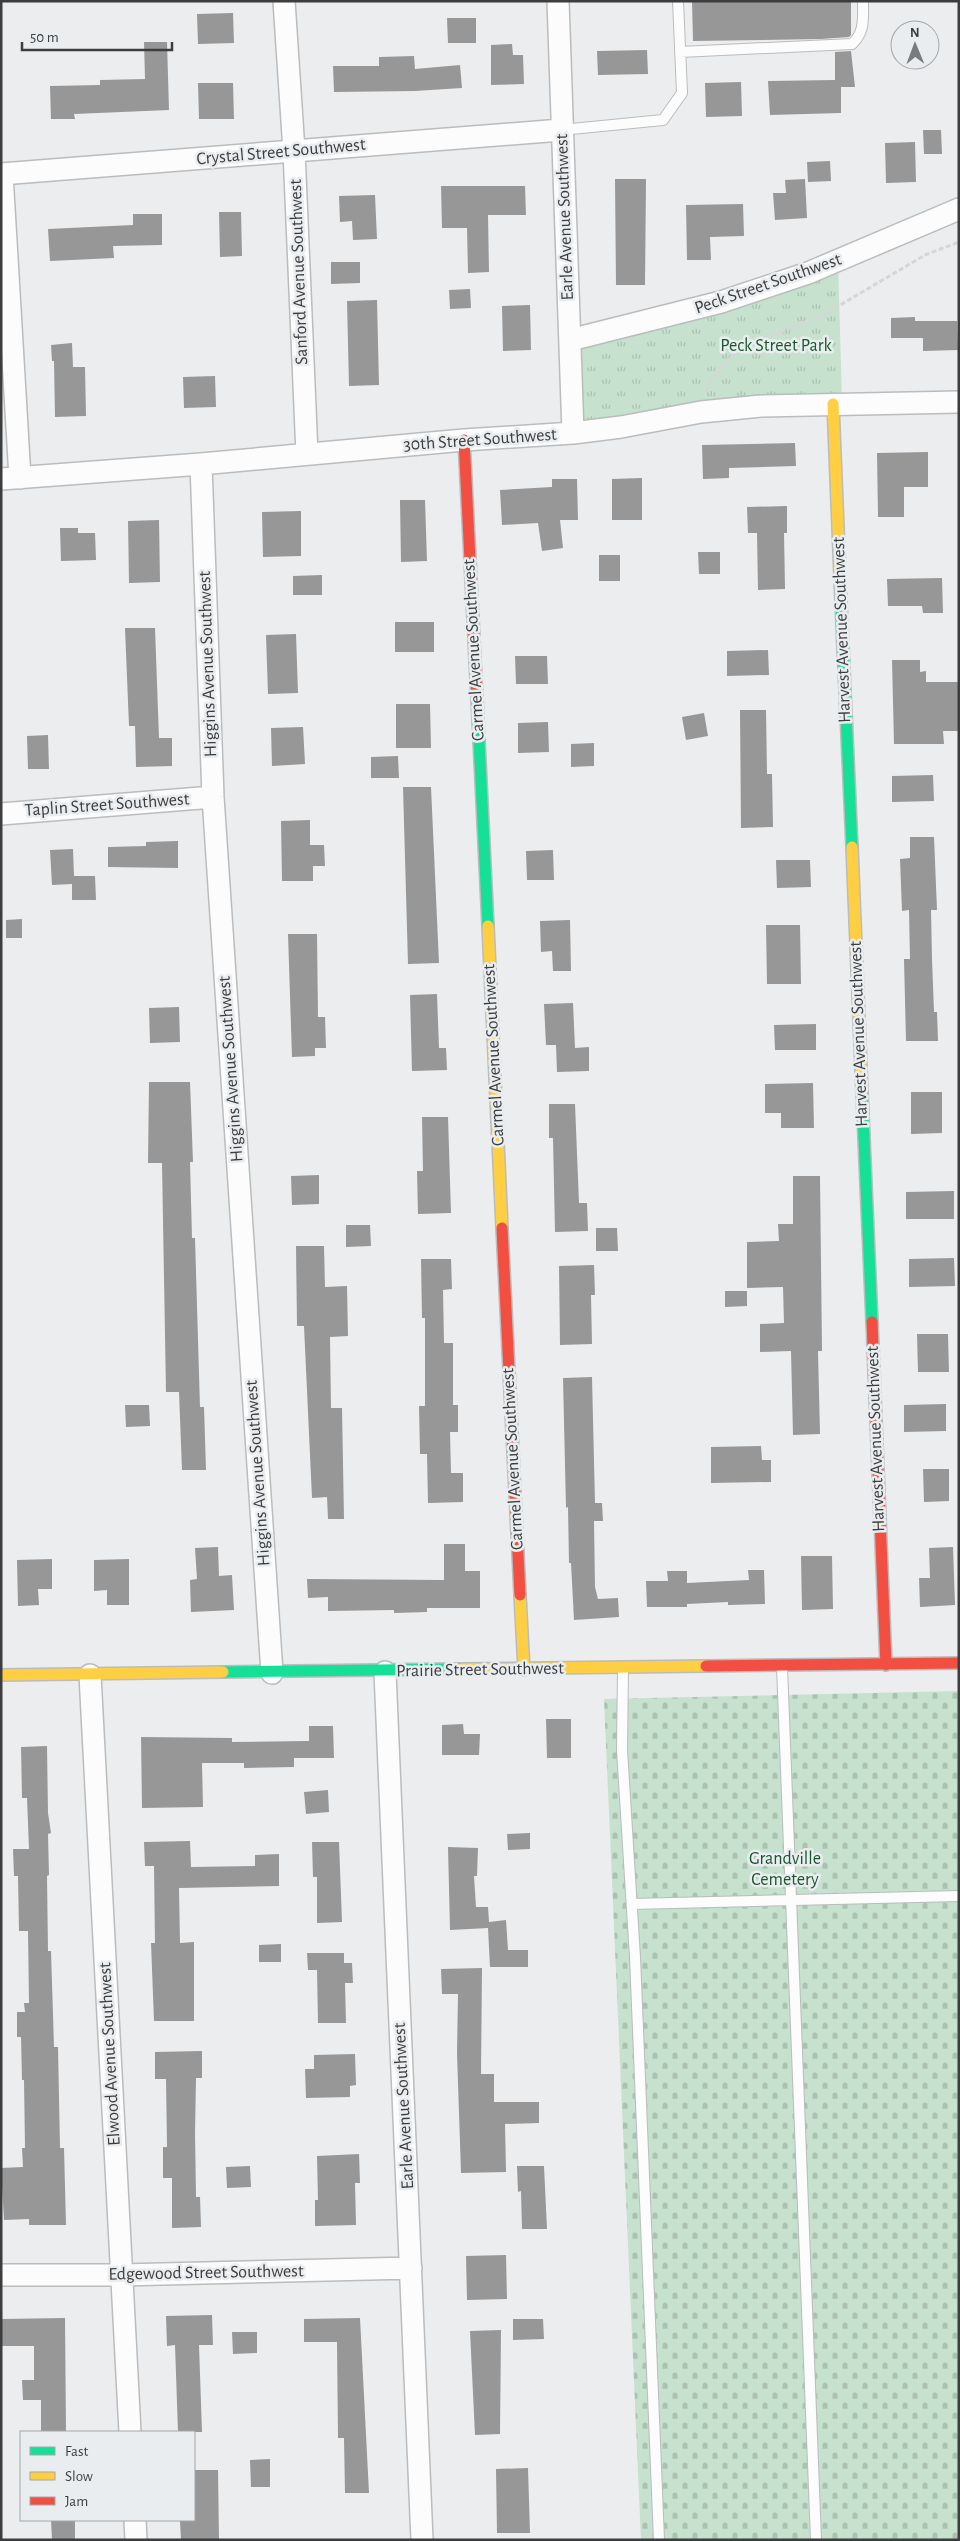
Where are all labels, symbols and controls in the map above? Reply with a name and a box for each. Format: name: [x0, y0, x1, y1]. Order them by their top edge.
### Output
scale bar: [22, 20, 172, 52]
north arrow: [890, 20, 940, 70]
text: N: [910, 26, 920, 40]
text: 50 m: [30, 30, 59, 45]
street label: Earle Avenue Southwest: [553, 133, 577, 301]
street label: Crystal Street Southwest: [196, 136, 367, 168]
street label: Sanford Avenue Southwest: [287, 178, 311, 365]
street label: Peck Street Southwest: [692, 250, 844, 318]
park label: Peck Street Park: [720, 337, 833, 355]
street label: 30th Street Southwest: [403, 426, 558, 454]
street label: Harvest Avenue Southwest: [830, 536, 854, 723]
street label: Carmel Avenue Southwest: [460, 558, 488, 742]
street label: Higgins Avenue Southwest: [196, 570, 220, 757]
street label: Taplin Street Southwest: [24, 790, 190, 820]
street label: Harvest Avenue Southwest: [847, 940, 871, 1127]
street label: Carmel Avenue Southwest: [480, 963, 508, 1147]
street label: Higgins Avenue Southwest: [216, 975, 246, 1163]
street label: Harvest Avenue Southwest: [864, 1345, 888, 1532]
street label: Carmel Avenue Southwest: [499, 1367, 527, 1551]
street label: Higgins Avenue Southwest: [243, 1379, 273, 1567]
street label: Prairie Street Southwest: [396, 1660, 564, 1680]
park label: Grandville Cemetery: [749, 1850, 821, 1889]
street label: Elwood Avenue Southwest: [96, 1961, 124, 2146]
street label: Earle Avenue Southwest: [391, 2022, 417, 2190]
street label: Edgewood Street Southwest: [108, 2262, 304, 2284]
legend: [20, 2431, 195, 2521]
text: Fast: [65, 2444, 89, 2459]
text: Slow: [65, 2469, 93, 2484]
text: Jam: [65, 2494, 88, 2509]

